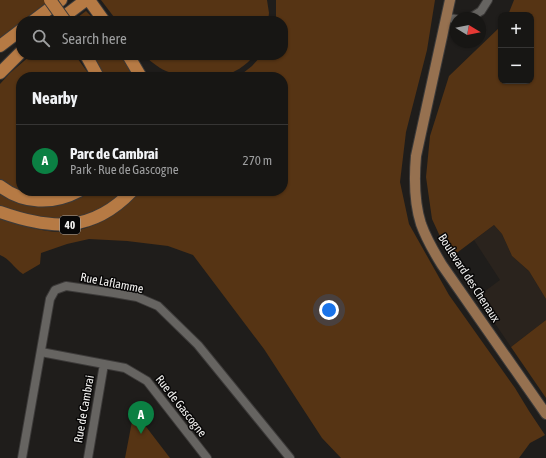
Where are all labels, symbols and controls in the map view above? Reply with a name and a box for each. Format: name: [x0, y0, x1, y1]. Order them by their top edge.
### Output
north arrow: [450, 12, 486, 48]
map controls: [498, 12, 534, 84]
button: +: [498, 12, 534, 48]
search box: [16, 16, 288, 60]
icon: search: [30, 27, 52, 49]
text: Search here: [62, 30, 127, 47]
button: −: [498, 48, 534, 84]
text: Nearby: [32, 88, 78, 108]
text: Parc de Cambrai: [70, 145, 158, 162]
text: A: [42, 153, 48, 168]
text: 270 m: [243, 153, 272, 168]
text: Park · Rue de Gascogne: [70, 162, 179, 177]
road number: 40: [60, 216, 80, 234]
street label: Boulevard des Chenaux: [435, 231, 503, 325]
street label: Rue Laflamme: [79, 270, 145, 296]
your location: [319, 300, 339, 320]
street label: Rue de Gascogne: [153, 372, 209, 440]
street label: Rue de Cambrai: [71, 374, 97, 444]
pin: A: [128, 401, 154, 434]

